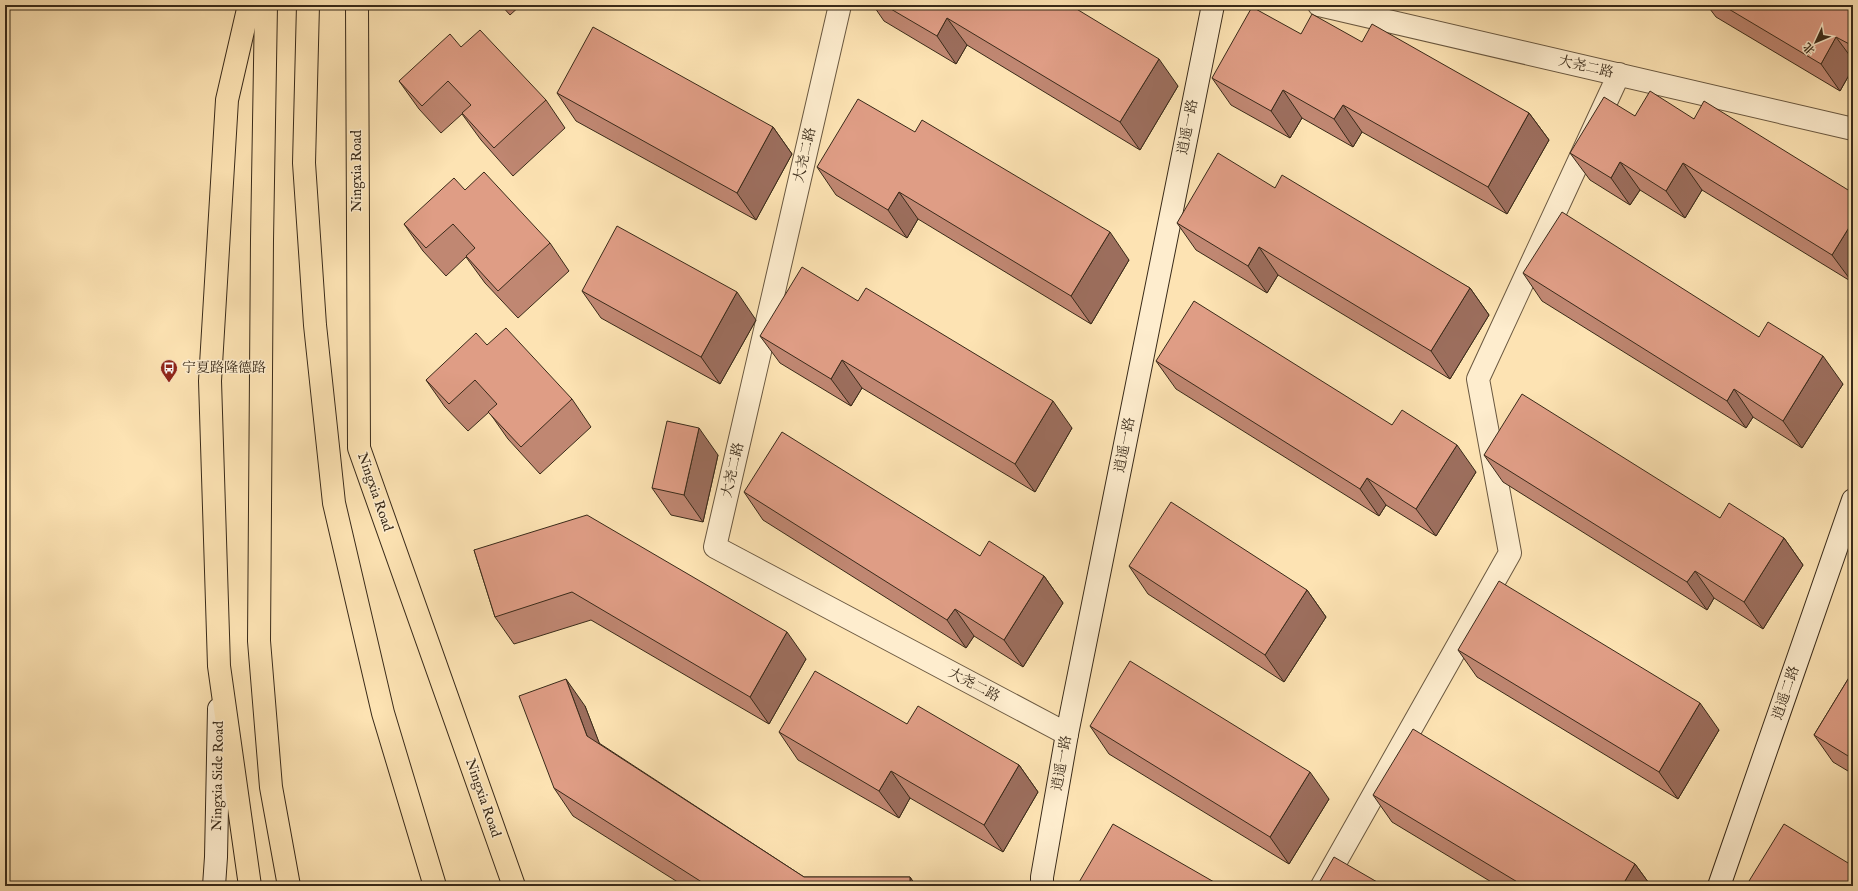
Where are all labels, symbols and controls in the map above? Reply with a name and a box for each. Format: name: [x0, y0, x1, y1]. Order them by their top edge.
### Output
north arrow: [1796, 22, 1836, 62]
text: 北: [1801, 39, 1818, 57]
street label: 大尧二路: [1557, 52, 1615, 82]
street label: 逍遥一路: [1174, 98, 1202, 156]
street label: 大尧二路: [790, 126, 820, 184]
street label: Ningxia Road: [348, 129, 366, 212]
bus stop icon: 宁夏路隆德路: [159, 358, 179, 383]
place label: 宁夏路隆德路: [182, 359, 266, 377]
street label: 逍遥一路: [1111, 416, 1139, 474]
street label: 大尧二路: [718, 441, 748, 499]
street label: Ningxia Road: [353, 450, 397, 534]
street label: 大尧二路: [945, 664, 1003, 706]
street label: 逍遥二路: [1768, 664, 1804, 722]
street label: Ningxia Side Road: [208, 720, 228, 831]
street label: 逍遥一路: [1048, 734, 1076, 792]
street label: Ningxia Road: [461, 756, 505, 840]

